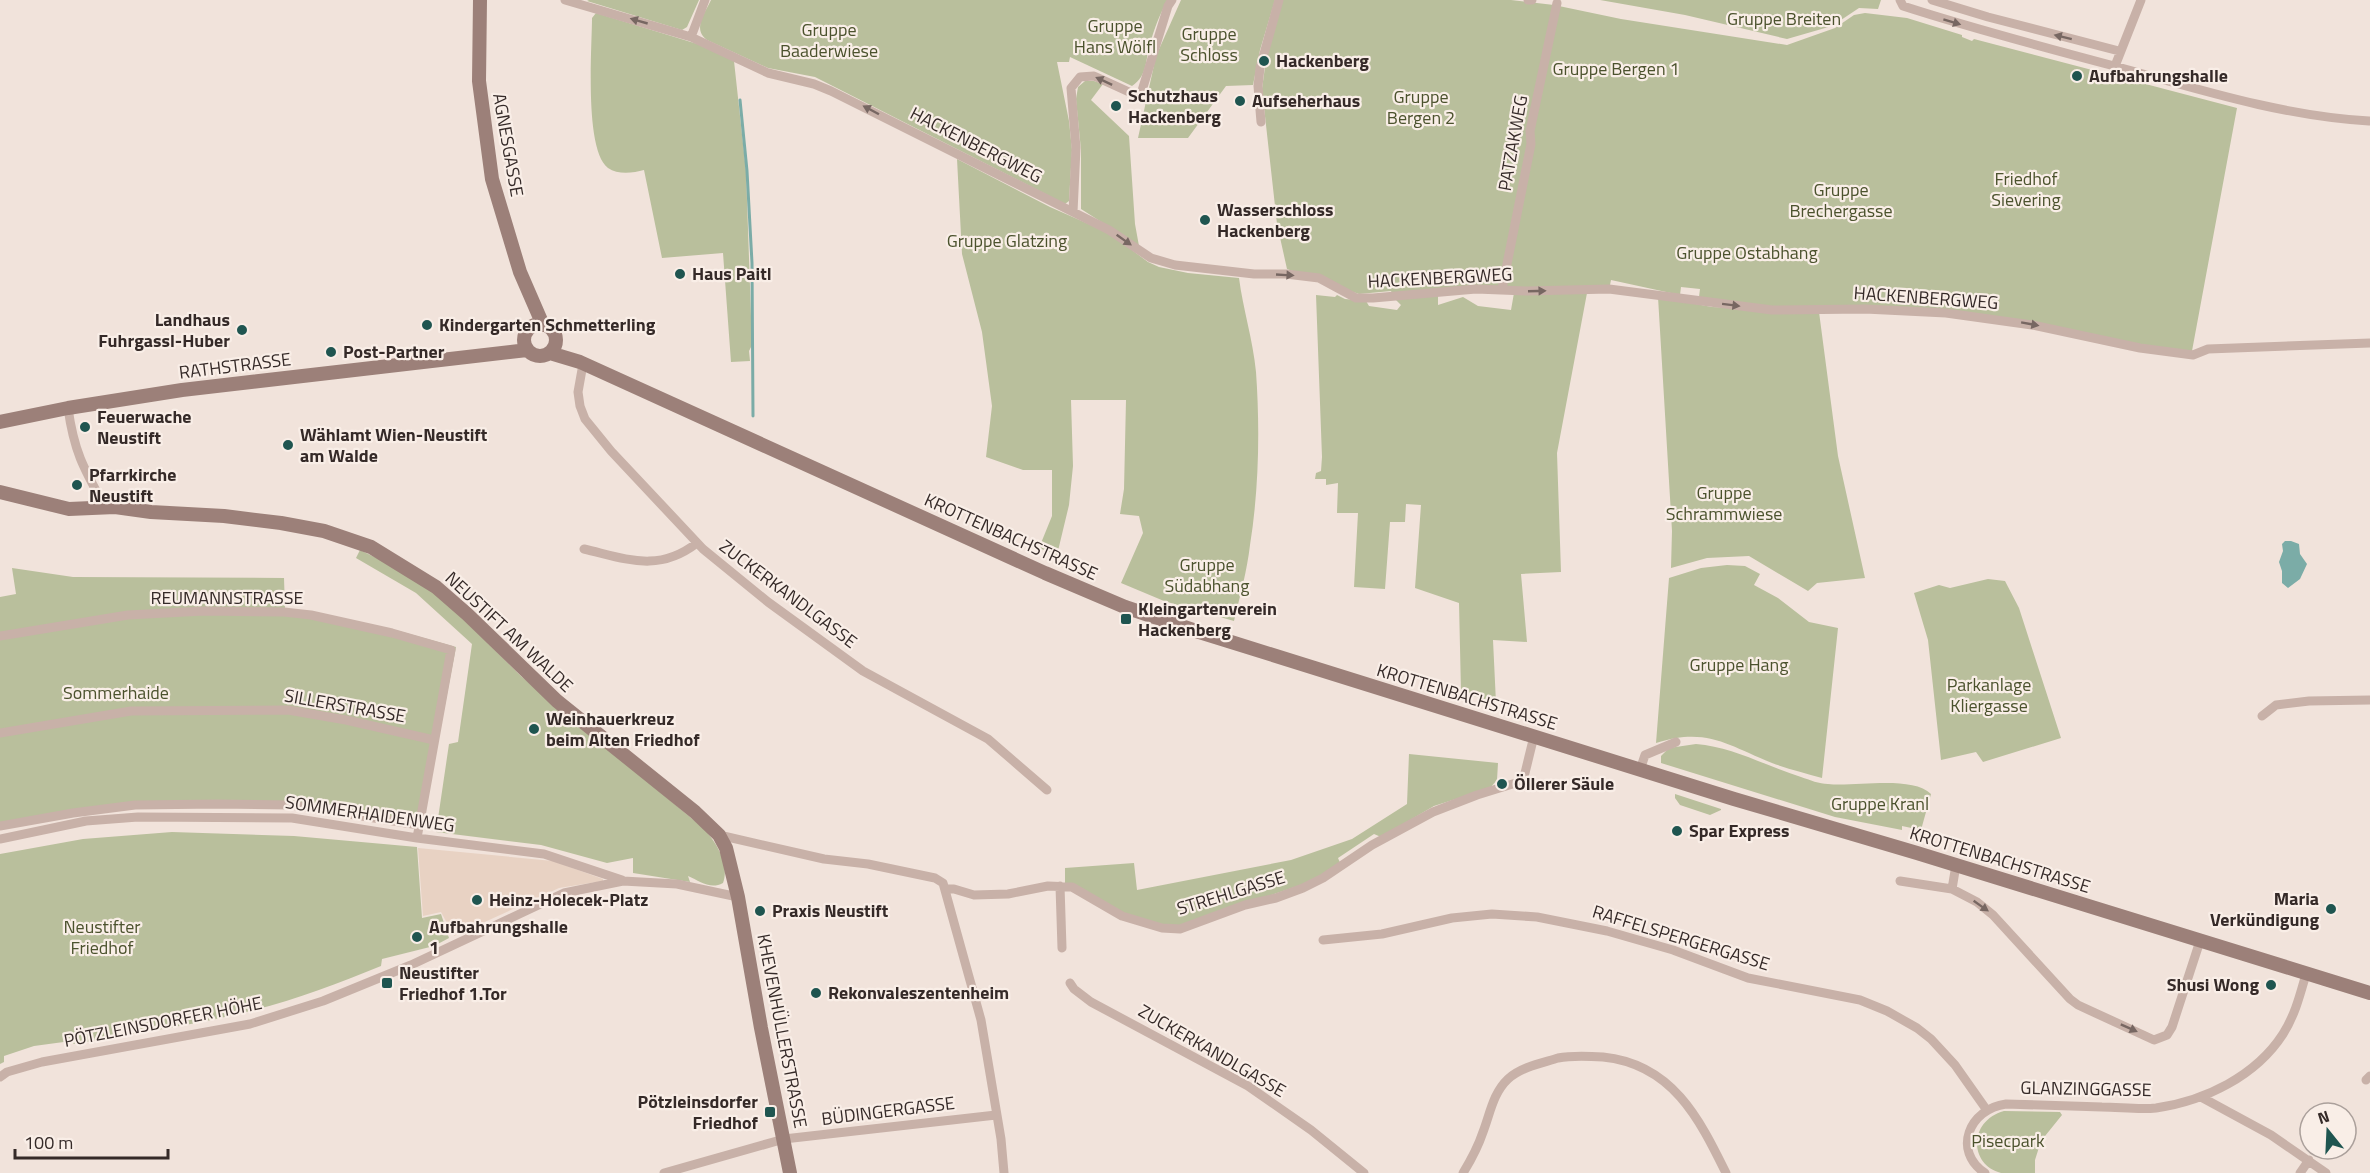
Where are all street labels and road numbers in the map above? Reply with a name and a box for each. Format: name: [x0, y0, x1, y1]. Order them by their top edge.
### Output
street label: AGNESGASSE: [486, 91, 531, 199]
street label: PATZAKWEG: [1491, 93, 1534, 193]
street label: HACKENBERGWEG: [906, 100, 1047, 189]
street label: HACKENBERGWEG: [1367, 260, 1513, 295]
street label: HACKENBERGWEG: [1853, 279, 1999, 316]
street label: RATHSTRASSE: [177, 345, 293, 386]
street label: KROTTENBACHSTRASSE: [920, 486, 1102, 587]
street label: ZUCKERKANDLGASSE: [714, 533, 863, 655]
street label: NEUSTIFT AM WALDE: [439, 565, 579, 698]
street label: REUMANNSTRASSE: [150, 584, 304, 611]
street label: KROTTENBACHSTRASSE: [1374, 656, 1561, 737]
street label: SILLERSTRASSE: [282, 682, 408, 729]
street label: SOMMERHAIDENWEG: [284, 788, 457, 839]
street label: KROTTENBACHSTRASSE: [1907, 819, 2094, 900]
street label: STREHLGASSE: [1173, 863, 1288, 922]
street label: RAFFELSPERGERGASSE: [1589, 898, 1773, 977]
street label: KHEVENHÜLLERSTRASSE: [750, 932, 815, 1130]
street label: PÖTZLEINSDORFER HÖHE: [61, 989, 264, 1054]
street label: ZUCKERKANDLGASSE: [1133, 997, 1291, 1104]
street label: GLANZINGGASSE: [2020, 1074, 2152, 1103]
street label: BÜDINGERGASSE: [820, 1089, 956, 1132]

